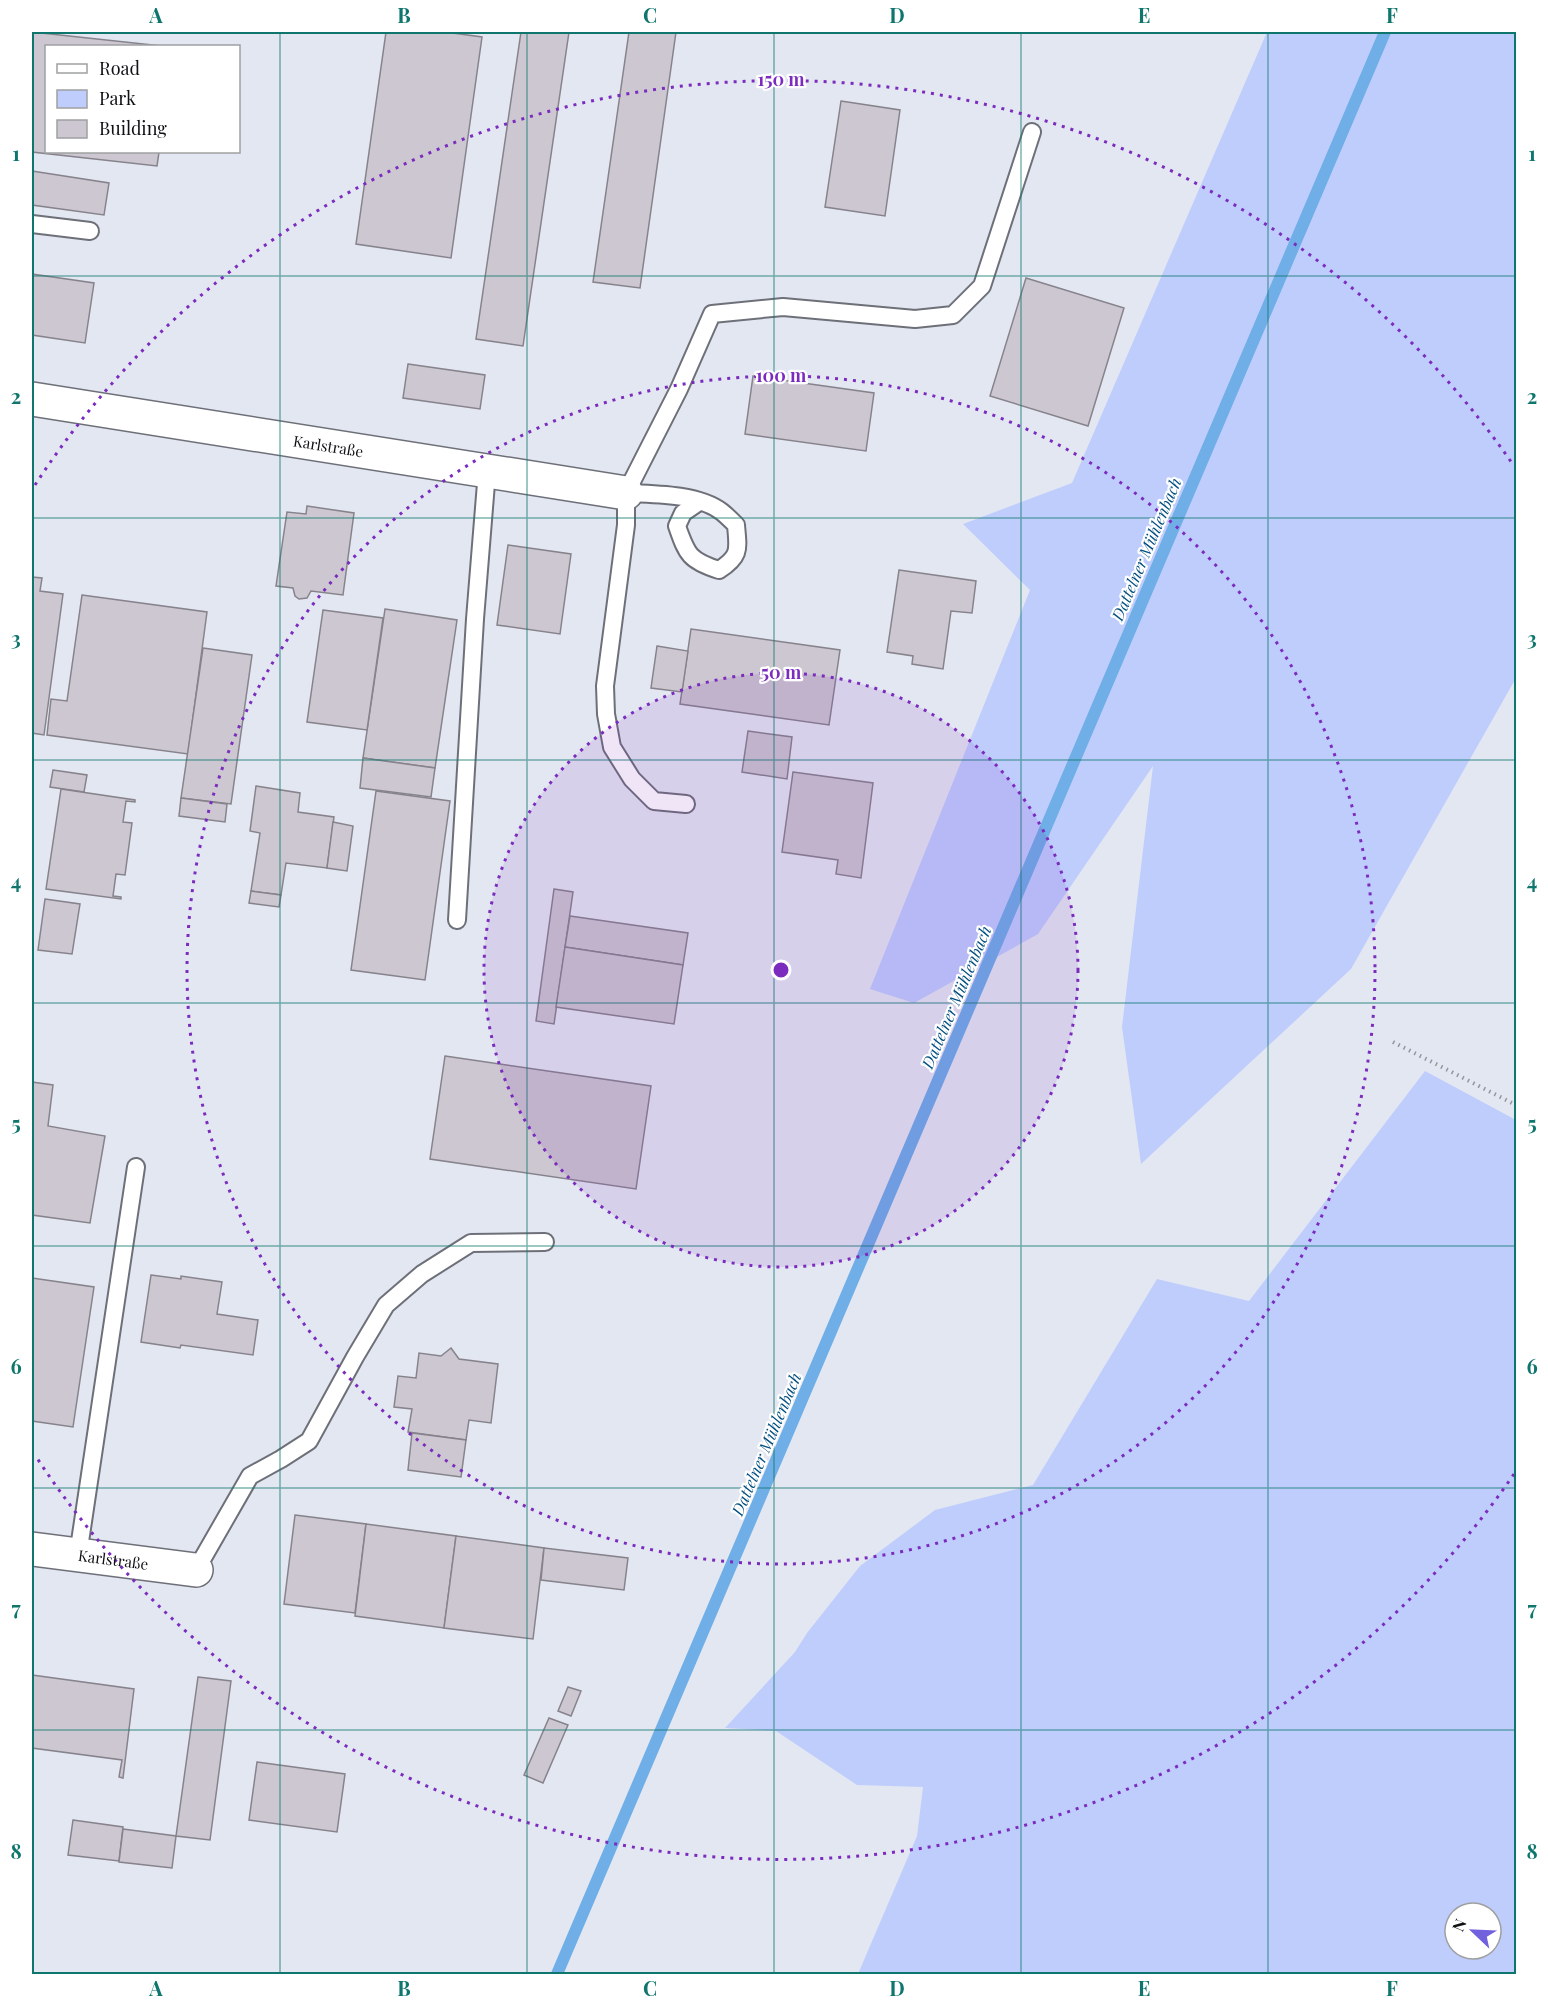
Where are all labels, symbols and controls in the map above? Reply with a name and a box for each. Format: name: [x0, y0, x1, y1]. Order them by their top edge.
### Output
text: A: [148, 1, 163, 28]
text: B: [397, 1, 411, 28]
text: C: [643, 1, 657, 28]
text: D: [889, 1, 905, 28]
text: E: [1138, 1, 1150, 28]
text: F: [1386, 1, 1398, 28]
legend: [45, 45, 240, 153]
text: Road: [99, 56, 140, 80]
text: 150 m: [757, 67, 805, 91]
text: Park: [99, 86, 136, 110]
text: Building: [99, 116, 167, 140]
text: 1: [12, 139, 20, 166]
text: 1: [1528, 139, 1536, 166]
text: 100 m: [756, 363, 807, 387]
text: 2: [11, 382, 21, 409]
text: 2: [1527, 382, 1537, 409]
street label: Karlstraße: [292, 430, 365, 461]
water label: Dattelner Mühlenbach: [1106, 475, 1186, 624]
text: 3: [11, 624, 21, 651]
text: 3: [1527, 624, 1537, 651]
text: 50 m: [761, 660, 802, 684]
text: 4: [11, 867, 21, 894]
text: 4: [1527, 867, 1537, 894]
water label: Dattelner Mühlenbach: [916, 923, 996, 1072]
centre of rings: [771, 960, 791, 980]
text: 5: [11, 1109, 21, 1136]
text: 5: [1527, 1109, 1537, 1136]
text: 6: [10, 1352, 22, 1379]
text: 6: [1526, 1352, 1538, 1379]
water label: Dattelner Mühlenbach: [726, 1370, 806, 1519]
street label: Karlstraße: [77, 1545, 150, 1574]
text: 7: [11, 1594, 21, 1621]
text: 7: [1527, 1594, 1537, 1621]
text: 8: [10, 1837, 22, 1864]
text: 8: [1526, 1837, 1538, 1864]
north arrow: [1443, 1901, 1503, 1961]
text: N: [1447, 1915, 1471, 1934]
text: A: [148, 1974, 163, 2001]
text: B: [397, 1974, 411, 2001]
text: C: [643, 1974, 657, 2001]
text: D: [889, 1974, 905, 2001]
text: E: [1138, 1974, 1150, 2001]
text: F: [1386, 1974, 1398, 2001]

